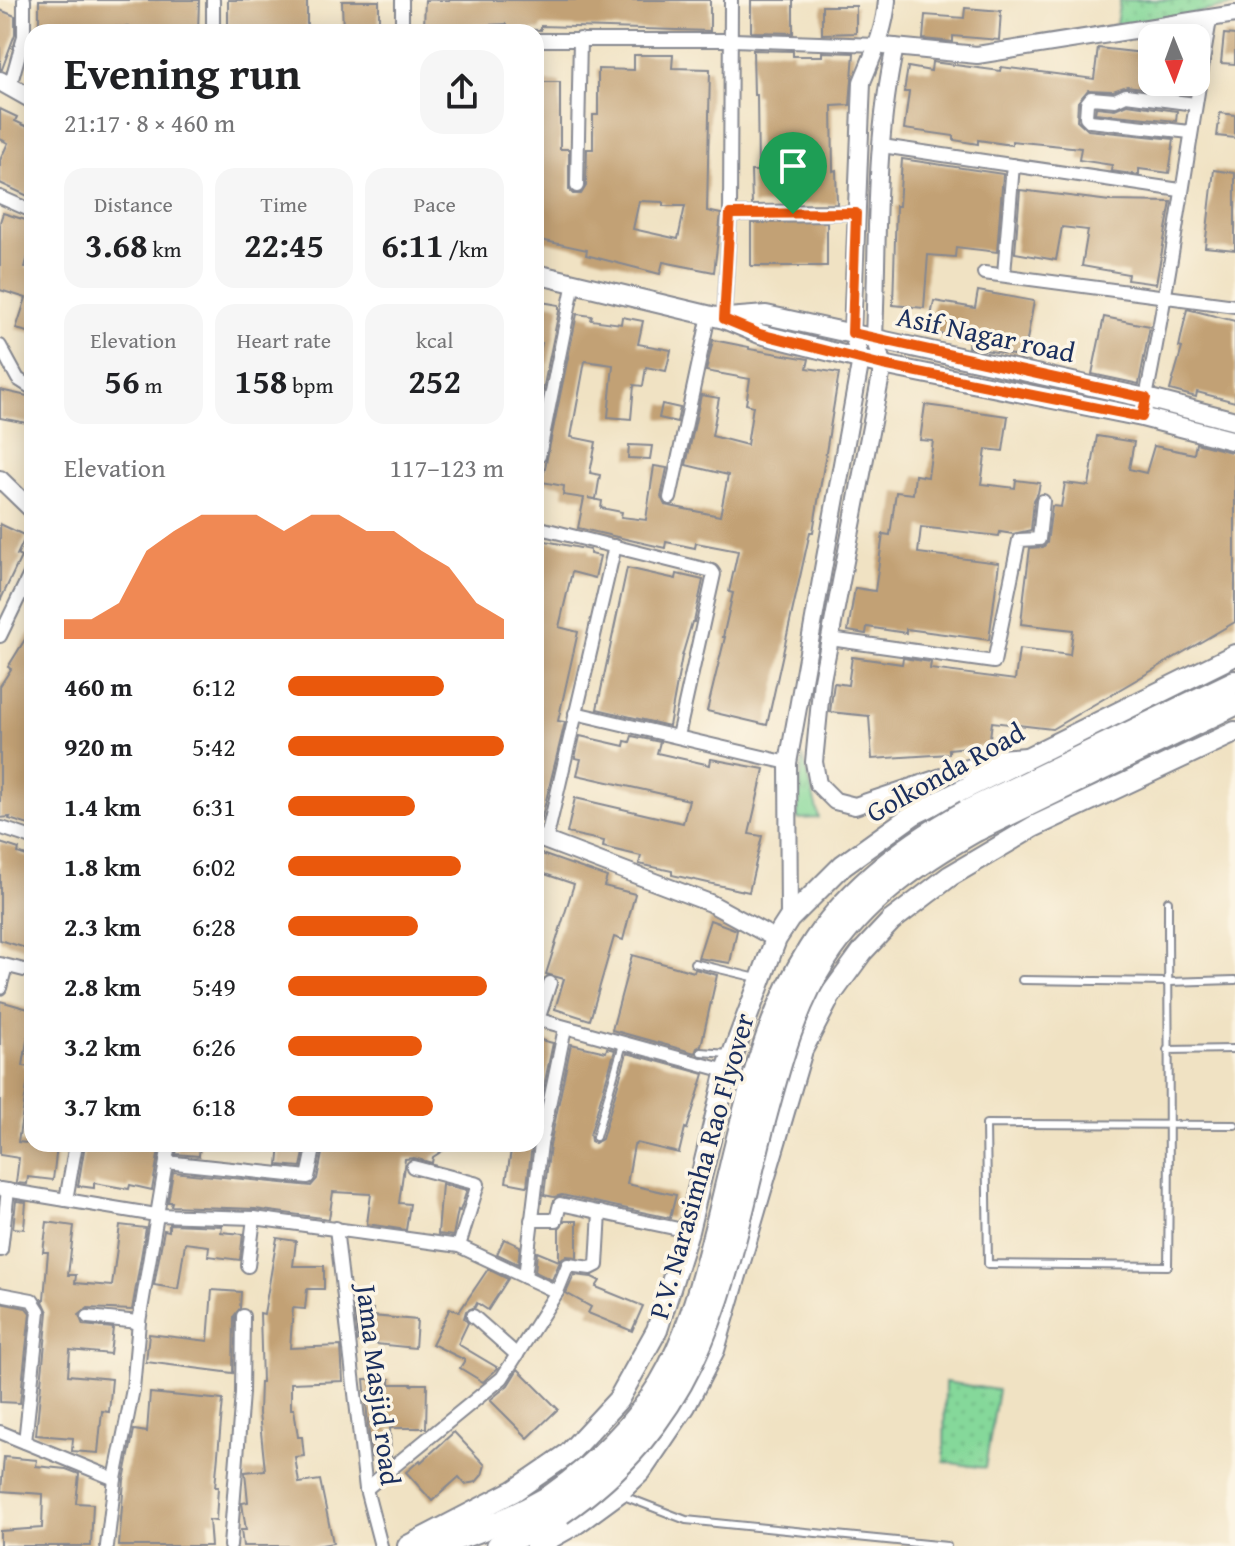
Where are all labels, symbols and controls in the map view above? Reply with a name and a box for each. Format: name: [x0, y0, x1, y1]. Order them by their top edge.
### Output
north arrow: [1138, 24, 1210, 96]
map controls: [1138, 24, 1210, 96]
text: Evening run: [64, 41, 301, 105]
button: share: [420, 50, 504, 134]
text: 21:17 · 8 × 460 m: [64, 103, 235, 142]
pin: [759, 132, 827, 214]
icon: arrive: [771, 144, 815, 188]
text: Distance: [94, 188, 173, 220]
text: Time: [261, 188, 307, 220]
text: Pace: [414, 188, 456, 220]
text: 3.68: [85, 220, 148, 269]
text: 22:45: [244, 220, 324, 269]
text: 6:11: [381, 220, 444, 269]
text: km: [148, 233, 182, 265]
text: /km: [444, 233, 488, 265]
street label: Asif Nagar road: [893, 295, 1079, 372]
text: Elevation: [90, 324, 176, 356]
text: Heart rate: [237, 324, 331, 356]
text: kcal: [416, 324, 453, 356]
text: 56: [104, 356, 140, 405]
text: 158: [235, 356, 287, 405]
text: 252: [408, 356, 461, 405]
text: m: [140, 369, 162, 401]
text: bpm: [287, 369, 333, 401]
text: Elevation: [64, 448, 166, 487]
text: 117–123 m: [390, 448, 504, 487]
text: 460 m: [64, 667, 132, 706]
text: 6:12: [192, 667, 236, 706]
street label: Golkonda Road: [858, 711, 1031, 832]
text: 920 m: [64, 727, 132, 766]
text: 5:42: [192, 727, 236, 766]
text: 1.4 km: [64, 787, 141, 826]
text: 6:31: [192, 787, 236, 826]
text: 1.8 km: [64, 847, 141, 886]
text: 6:02: [192, 847, 236, 886]
text: 2.3 km: [64, 907, 141, 946]
text: 6:28: [192, 907, 236, 946]
text: 2.8 km: [64, 967, 141, 1006]
text: 5:49: [192, 967, 236, 1006]
street label: P.V. Narasimha Rao Flyover: [637, 1008, 764, 1324]
text: 3.2 km: [64, 1027, 141, 1066]
text: 6:26: [192, 1027, 236, 1066]
text: 3.7 km: [64, 1087, 141, 1126]
text: 6:18: [192, 1087, 236, 1126]
street label: Jama Masjid road: [346, 1279, 412, 1488]

